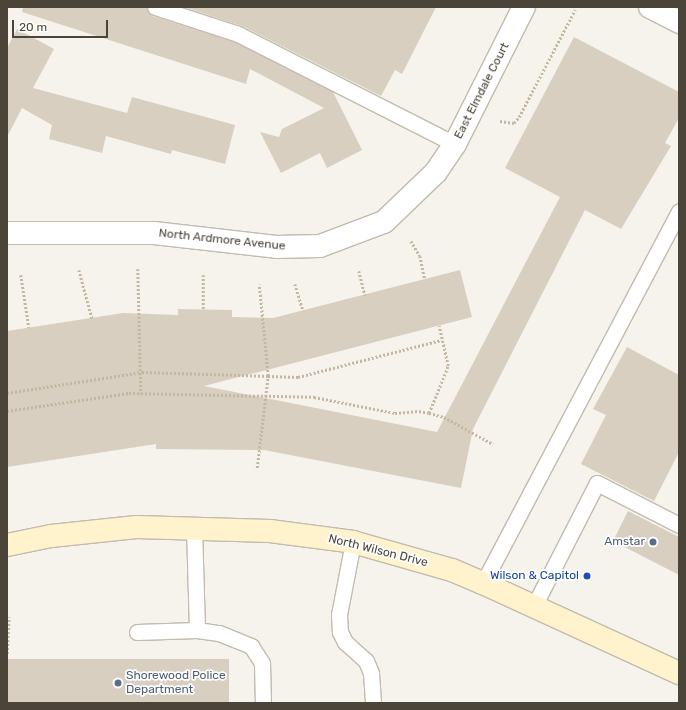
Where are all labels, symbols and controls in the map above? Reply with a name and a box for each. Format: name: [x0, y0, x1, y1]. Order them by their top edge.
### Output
scale bar: [14, 12, 110, 38]
text: 20 m: [19, 20, 47, 34]
street label: East Elmdale Court: [451, 40, 513, 142]
street label: North Ardmore Avenue: [158, 226, 286, 254]
street label: North Wilson Drive: [327, 532, 429, 570]
place label: Amstar: [604, 535, 645, 549]
marker: Amstar: [648, 537, 658, 547]
place label: Wilson & Capitol: [490, 569, 579, 583]
marker: Wilson & Capitol: [582, 571, 592, 581]
place label: Shorewood Police Department: [126, 669, 226, 697]
marker: Shorewood Police Department: [113, 678, 123, 688]

